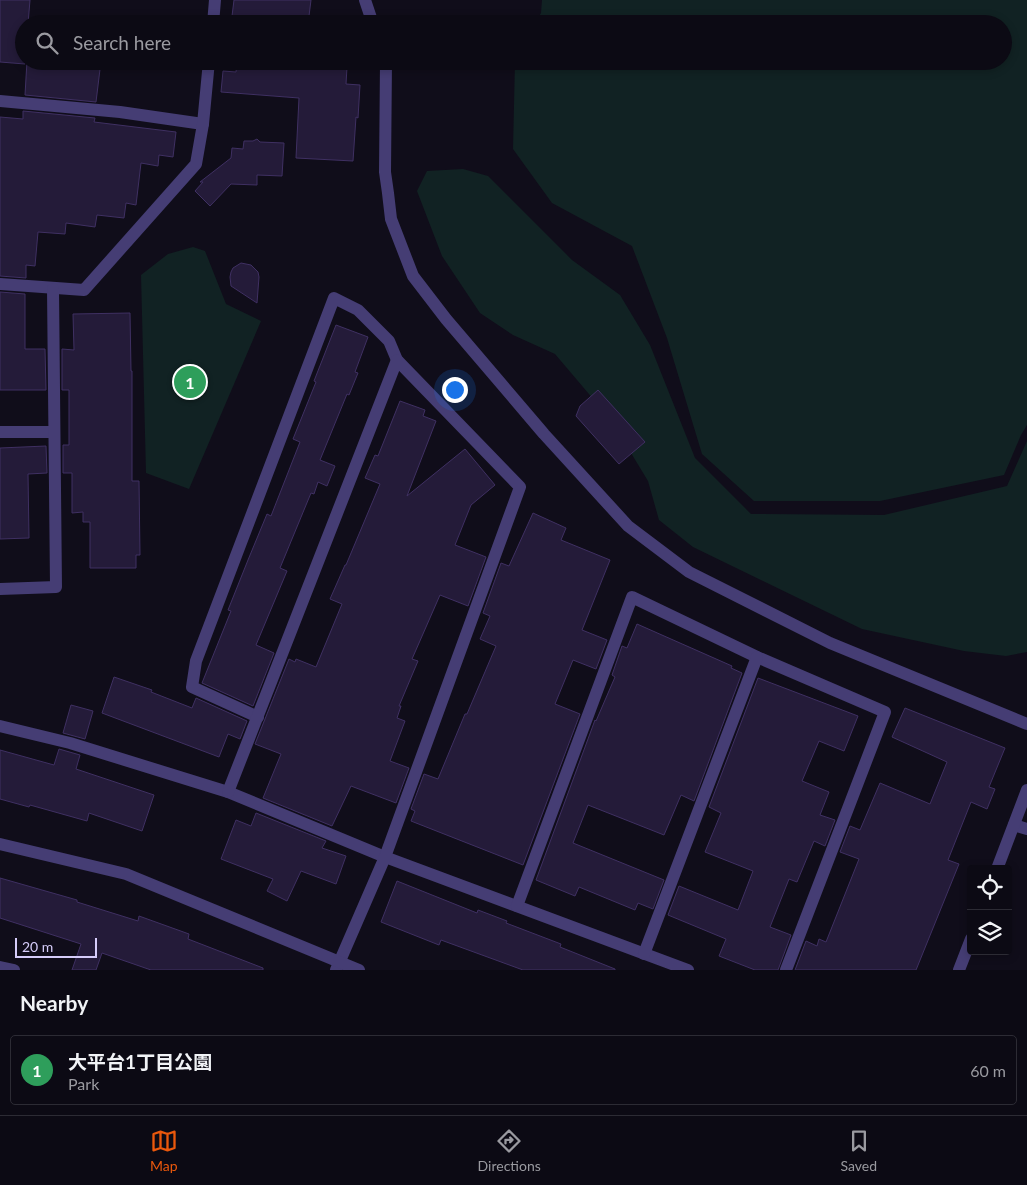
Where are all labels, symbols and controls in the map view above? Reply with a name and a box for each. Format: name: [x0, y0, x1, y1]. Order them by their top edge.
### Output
search box: [15, 15, 1012, 70]
icon: search: [33, 29, 61, 57]
text: Search here: [73, 31, 171, 54]
pin: 1: [174, 363, 206, 401]
your location: [442, 377, 468, 403]
map controls: [967, 865, 1012, 955]
button: locate: [967, 865, 1012, 910]
button: layers: [967, 910, 1012, 955]
scale bar: [15, 935, 98, 958]
text: 20 m: [22, 938, 53, 955]
text: Nearby: [20, 990, 88, 1015]
text: 大平台1丁目公園: [68, 1050, 212, 1073]
text: 1: [32, 1061, 42, 1080]
text: 60 m: [970, 1061, 1006, 1080]
text: Park: [68, 1074, 99, 1093]
tab: Map: [150, 1127, 178, 1174]
tab: Directions: [478, 1127, 541, 1174]
tab: Saved: [841, 1127, 877, 1174]

